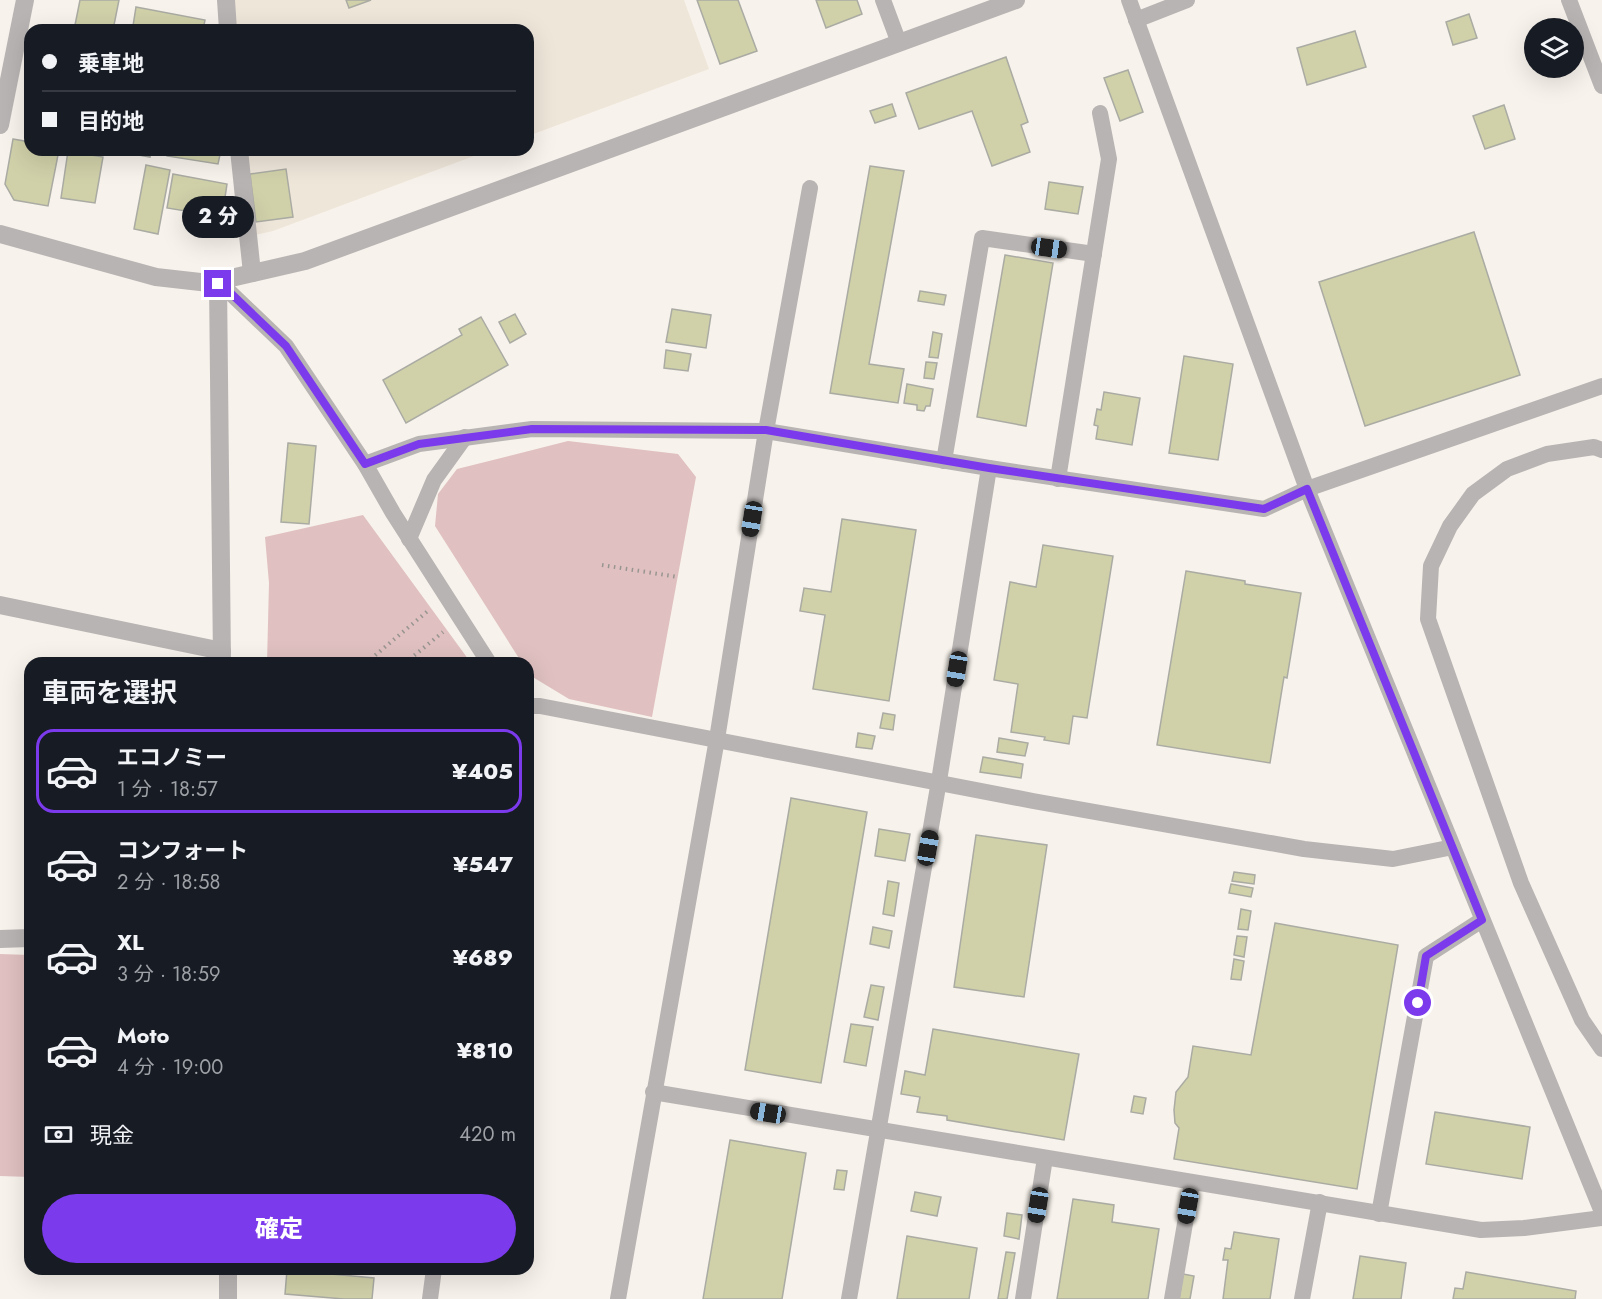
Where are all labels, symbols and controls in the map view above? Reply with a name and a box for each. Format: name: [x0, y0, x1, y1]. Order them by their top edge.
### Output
map controls: [1524, 18, 1584, 78]
button: layers: [1524, 18, 1584, 78]
text: 乗車地: [78, 47, 144, 79]
text: 目的地: [78, 105, 144, 137]
callout: 2 分: [182, 197, 254, 239]
text: 2 分: [198, 202, 238, 231]
car: [1030, 237, 1068, 259]
route end: [204, 270, 231, 297]
car: [740, 500, 764, 538]
car: [945, 650, 969, 688]
text: 車両を選択: [42, 673, 177, 712]
text: エコノミー: [117, 741, 227, 773]
icon: car: [45, 744, 99, 798]
text: ¥405: [452, 755, 513, 787]
text: 1 分 · 18:57: [117, 775, 218, 804]
car: [916, 829, 940, 867]
text: コンフォート: [117, 834, 248, 866]
icon: car: [45, 837, 99, 891]
text: ¥547: [453, 848, 513, 880]
text: 2 分 · 18:58: [117, 868, 221, 897]
text: XL: [117, 926, 144, 958]
icon: car: [45, 930, 99, 984]
text: ¥689: [453, 941, 513, 973]
text: 3 分 · 18:59: [117, 960, 221, 989]
route start: [1404, 989, 1431, 1016]
text: Moto: [117, 1019, 170, 1051]
icon: car: [45, 1023, 99, 1077]
text: ¥810: [457, 1034, 513, 1066]
text: 4 分 · 19:00: [117, 1053, 223, 1082]
car: [749, 1101, 787, 1125]
icon: cash: [42, 1118, 75, 1151]
text: 現金: [90, 1119, 134, 1151]
text: 420 m: [459, 1120, 516, 1149]
car: [1026, 1186, 1050, 1224]
car: [1176, 1187, 1200, 1225]
button: 確定: [42, 1194, 516, 1263]

